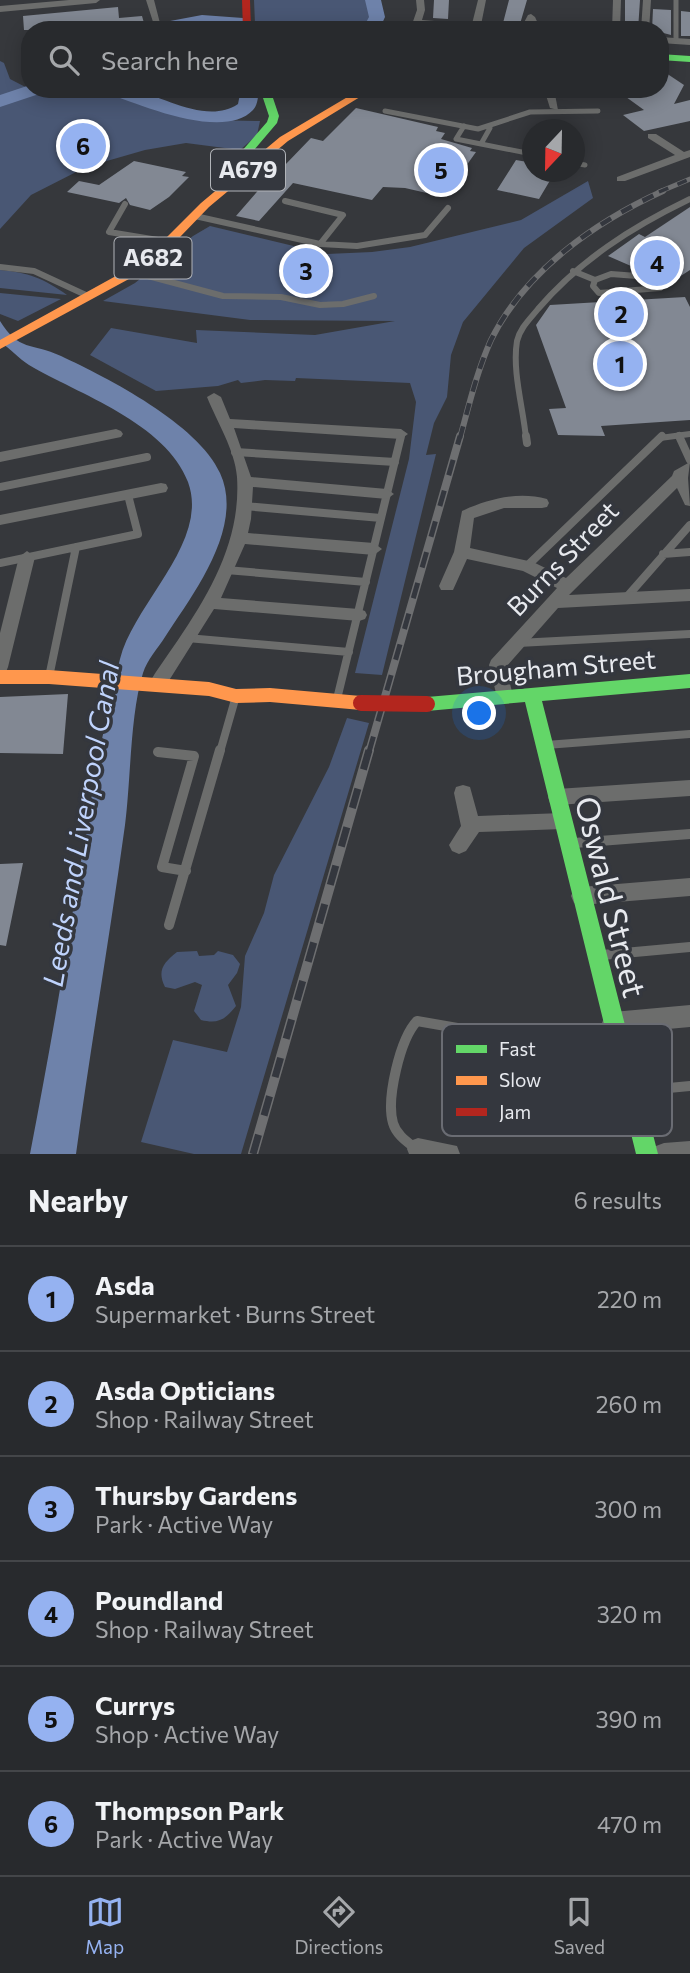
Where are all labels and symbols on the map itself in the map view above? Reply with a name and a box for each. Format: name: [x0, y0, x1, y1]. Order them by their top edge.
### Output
north arrow: [522, 119, 585, 182]
pin: 6: [60, 120, 106, 172]
pin: 5: [418, 144, 464, 196]
road number: A679: [211, 150, 285, 190]
road number: A682: [114, 237, 192, 278]
pin: 4: [634, 237, 680, 289]
pin: 3: [283, 245, 329, 297]
pin: 2: [598, 288, 644, 340]
pin: 1: [597, 338, 643, 390]
street label: Burns Street: [500, 494, 624, 622]
street label: Brougham Street: [455, 642, 657, 691]
water label: Leeds and Liverpool Canal: [35, 658, 126, 989]
your location: [462, 696, 496, 730]
street label: Oswald Street: [568, 792, 656, 1001]
legend: [442, 1024, 672, 1136]
text: Fast: [499, 1037, 536, 1060]
text: Slow: [499, 1068, 541, 1091]
text: Jam: [499, 1100, 531, 1123]

